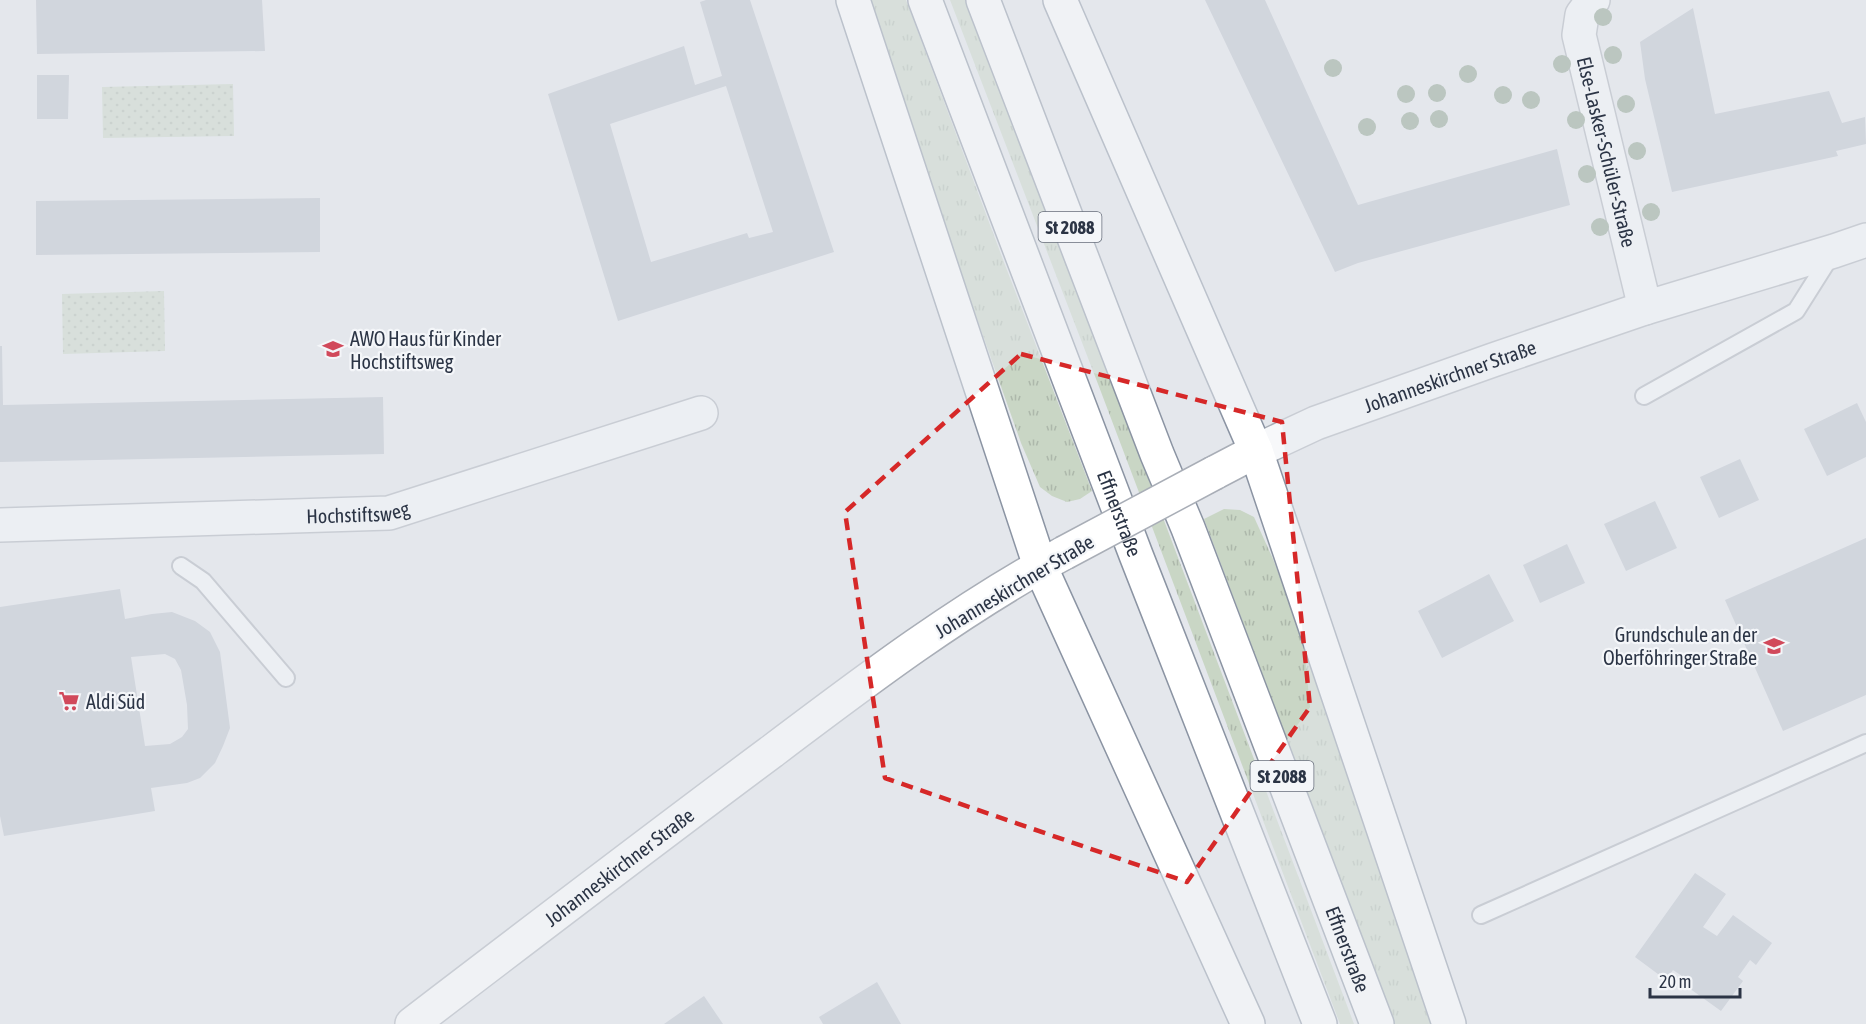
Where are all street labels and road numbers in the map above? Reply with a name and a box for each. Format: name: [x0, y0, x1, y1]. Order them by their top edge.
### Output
street label: Else-Lasker-Schüler-Straße: [1573, 54, 1641, 249]
road number: St 2088: [1038, 212, 1102, 242]
street label: Johanneskirchner Straße: [1360, 335, 1539, 417]
street label: Effnerstraße: [1093, 467, 1147, 559]
street label: Hochstiftsweg: [306, 496, 412, 527]
street label: Johanneskirchner Straße: [931, 530, 1097, 642]
road number: St 2088: [1250, 761, 1314, 791]
street label: Johanneskirchner Straße: [540, 803, 698, 930]
street label: Effnerstraße: [1322, 903, 1375, 995]

